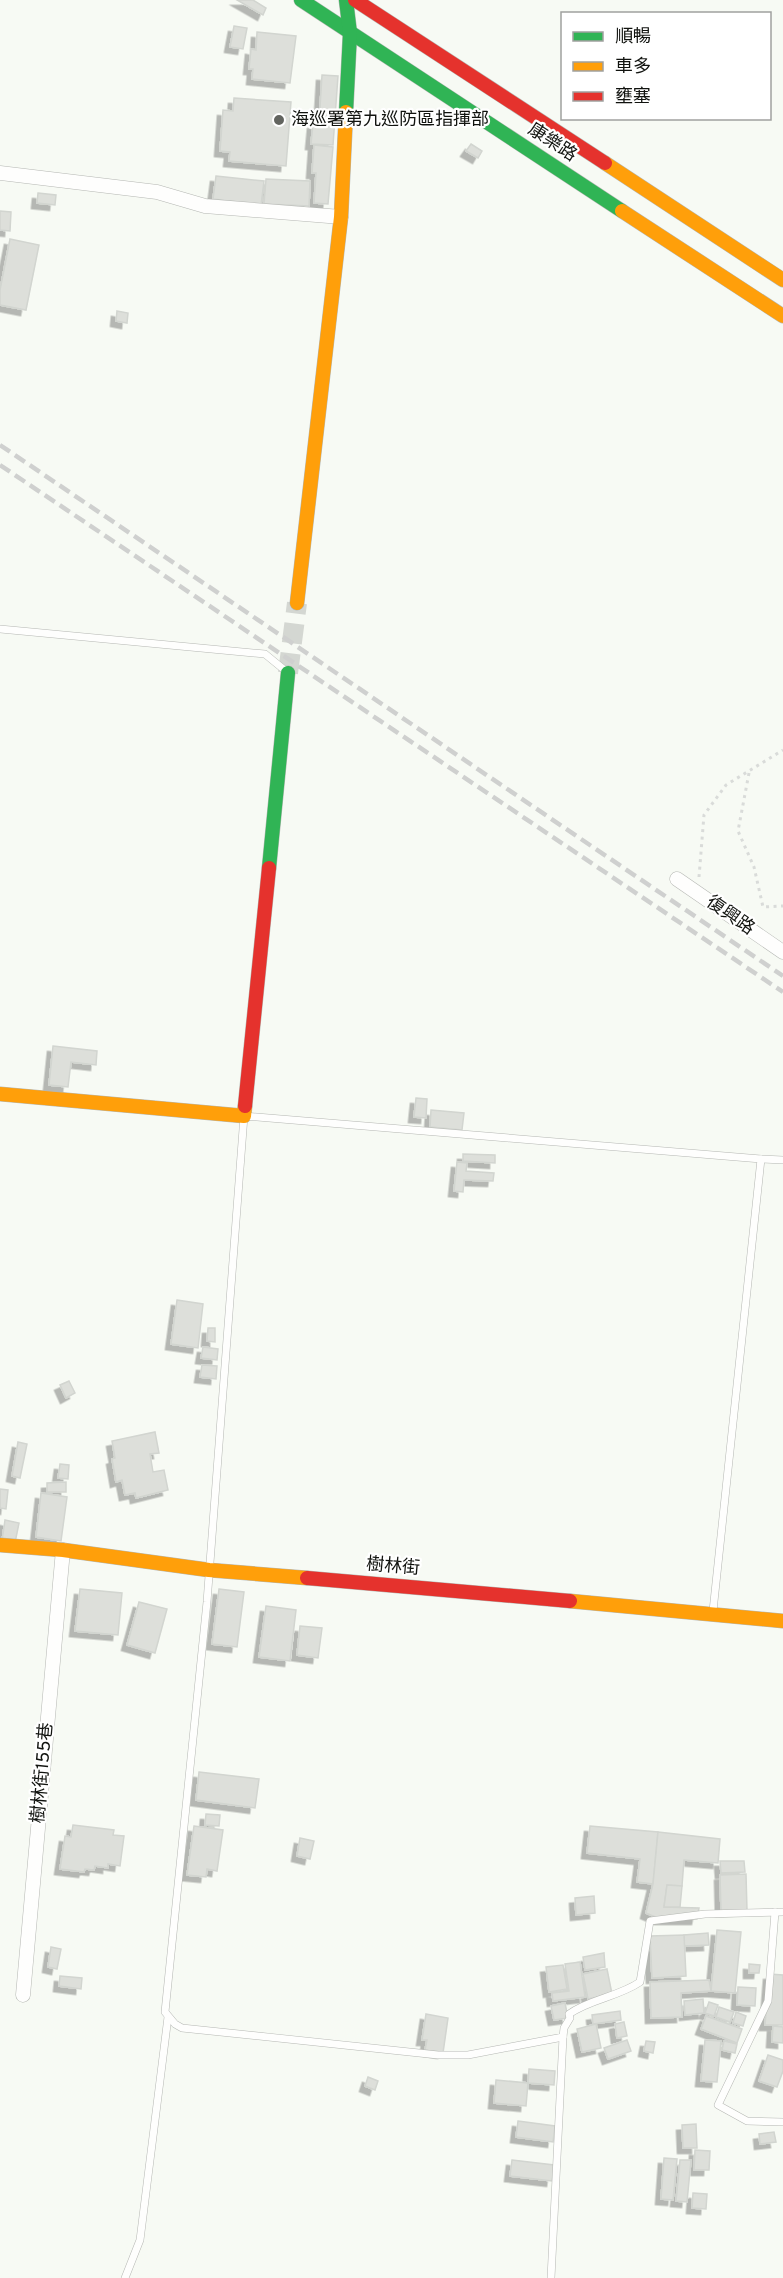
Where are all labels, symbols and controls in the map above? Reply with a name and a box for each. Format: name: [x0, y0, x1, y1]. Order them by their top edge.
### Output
legend: [561, 12, 771, 120]
text: 順暢: [615, 26, 651, 49]
text: 車多: [615, 56, 651, 79]
text: 壅塞: [615, 86, 651, 109]
place label: 海巡署第九巡防區指揮部: [291, 109, 489, 132]
marker: 海巡署第九巡防區指揮部: [272, 113, 286, 127]
street label: 康樂路: [523, 119, 581, 167]
street label: 復興路: [701, 891, 759, 941]
street label: 樹林街: [365, 1553, 421, 1581]
street label: 樹林街155巷: [27, 1722, 59, 1824]

